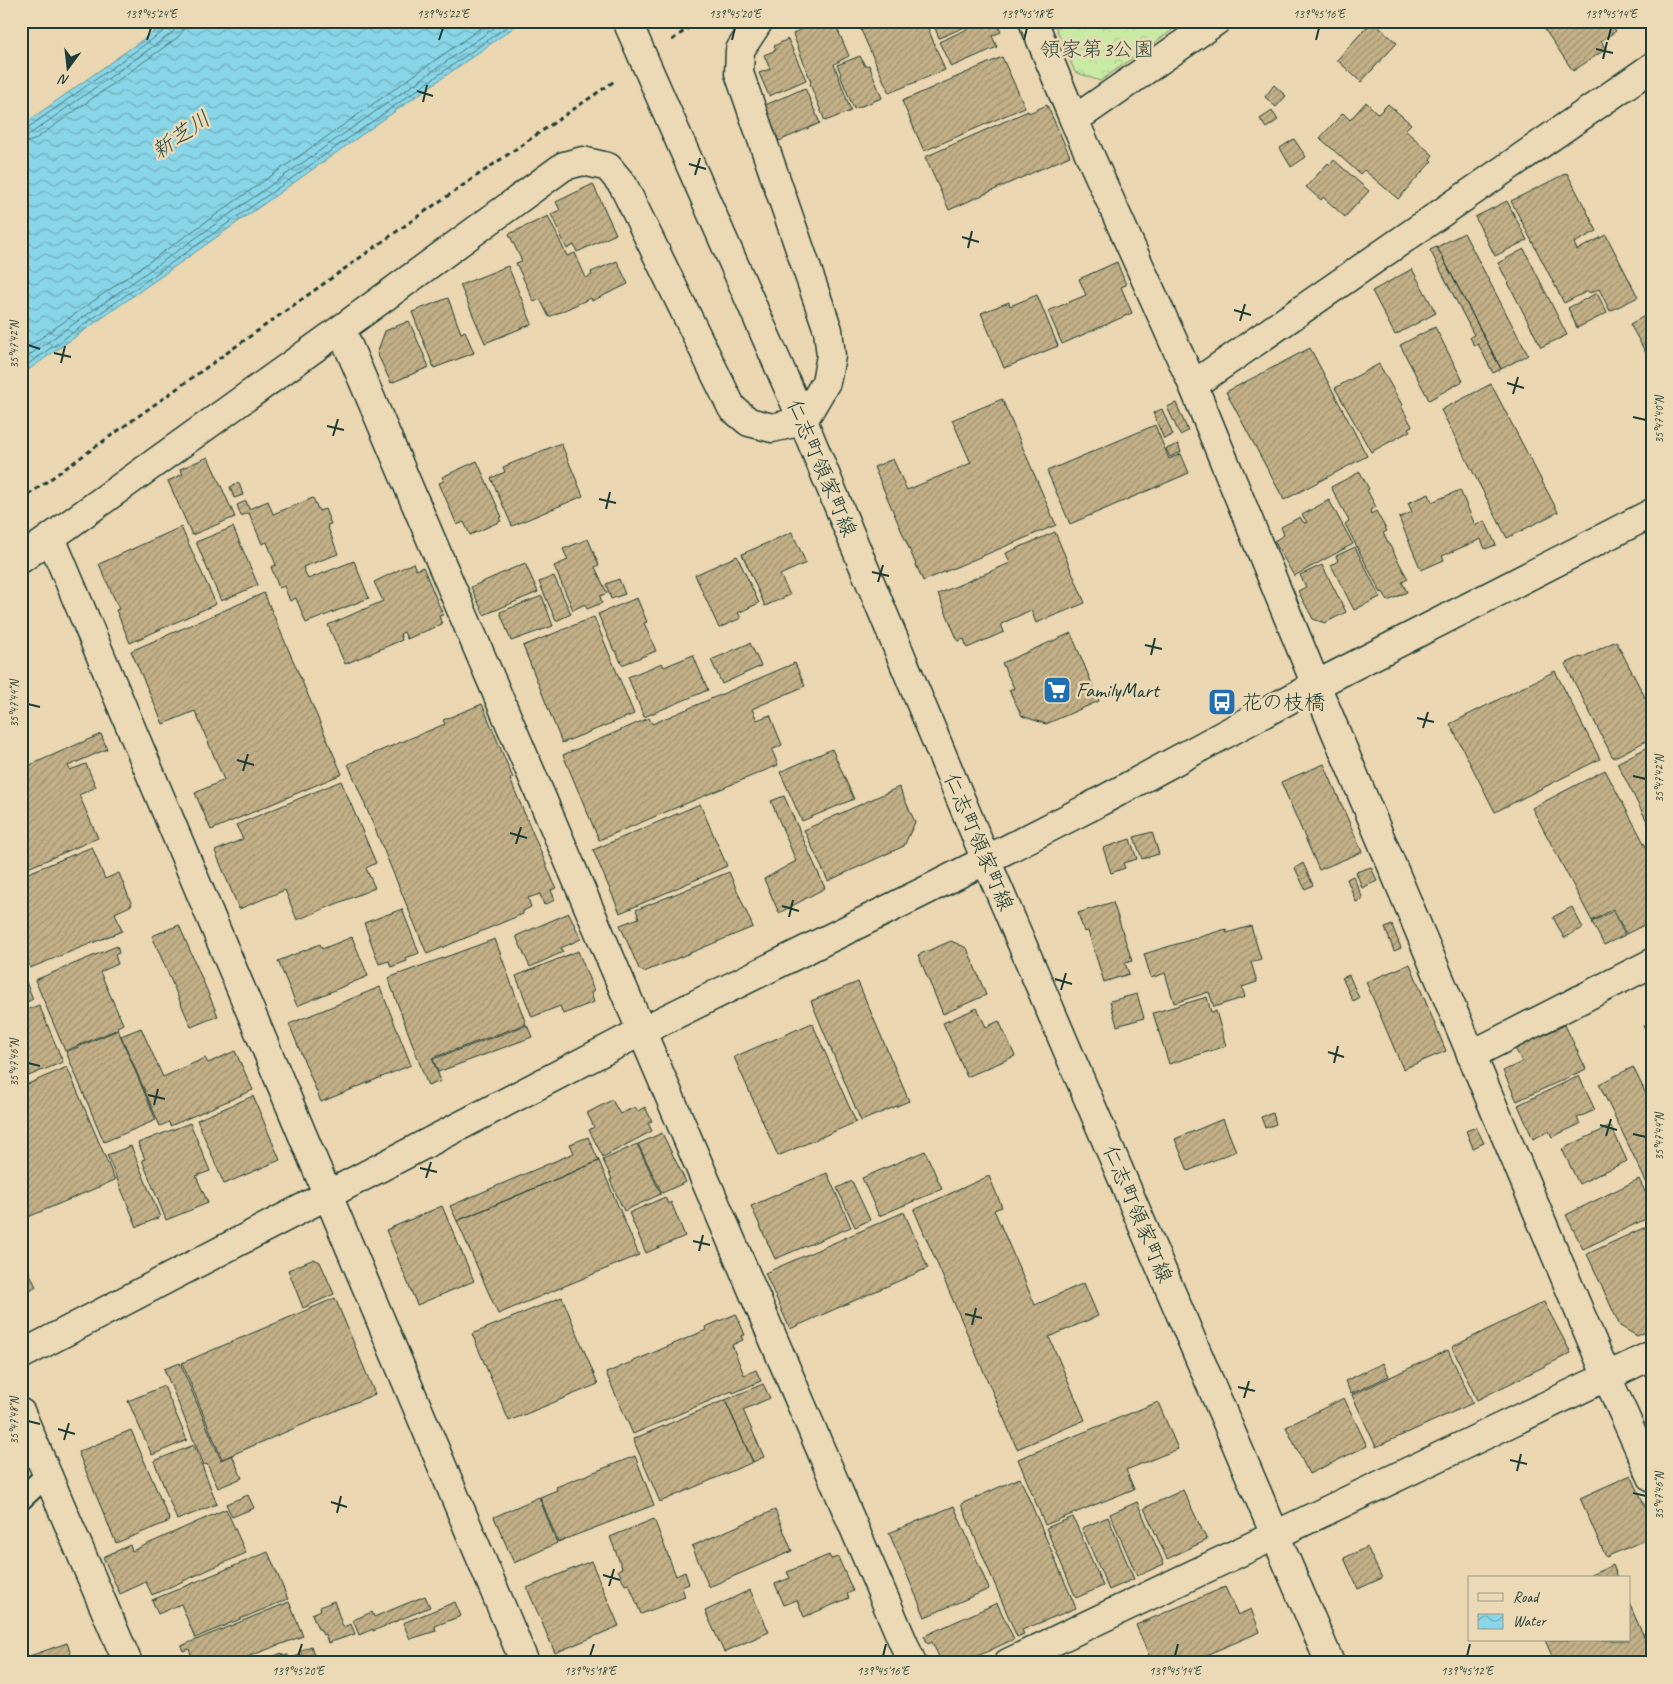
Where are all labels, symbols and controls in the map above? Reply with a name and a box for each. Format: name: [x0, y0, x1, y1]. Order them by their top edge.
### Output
text: 139°45'24"E: [125, 6, 179, 22]
text: 139°45'22"E: [417, 6, 471, 22]
text: 139°45'20"E: [709, 6, 763, 22]
text: 139°45'18"E: [1001, 6, 1055, 22]
text: 139°45'16"E: [1293, 6, 1347, 22]
text: 139°45'14"E: [1585, 6, 1639, 22]
park label: 領家第3公園: [1040, 36, 1154, 62]
north arrow: [42, 42, 92, 92]
text: N: [56, 70, 71, 89]
water label: 新芝川: [146, 105, 216, 165]
text: 35°47'42"N: [6, 320, 22, 369]
street label: 仁志町領家町線: [781, 395, 863, 541]
text: 35°47'40"N: [1651, 395, 1667, 444]
supermarket icon: FamilyMart: [1042, 675, 1072, 705]
place label: FamilyMart: [1076, 677, 1161, 703]
text: 35°47'44"N: [6, 679, 22, 728]
bus stop icon: 花の枝橋: [1207, 687, 1237, 717]
place label: 花の枝橋: [1241, 689, 1325, 715]
text: 35°47'42"N: [1651, 754, 1667, 803]
street label: 仁志町領家町線: [938, 769, 1020, 915]
text: 35°47'46"N: [6, 1038, 22, 1087]
text: 35°47'44"N: [1651, 1112, 1667, 1161]
street label: 仁志町領家町線: [1097, 1141, 1179, 1287]
text: 35°47'48"N: [6, 1396, 22, 1445]
text: 35°47'46"N: [1651, 1471, 1667, 1520]
legend: [1468, 1576, 1630, 1642]
text: Road: [1513, 1588, 1540, 1607]
text: Water: [1513, 1612, 1547, 1631]
text: 139°45'20"E: [272, 1663, 326, 1679]
text: 139°45'18"E: [564, 1663, 618, 1679]
text: 139°45'16"E: [857, 1663, 911, 1679]
text: 139°45'14"E: [1149, 1663, 1203, 1679]
text: 139°45'12"E: [1441, 1663, 1495, 1679]

